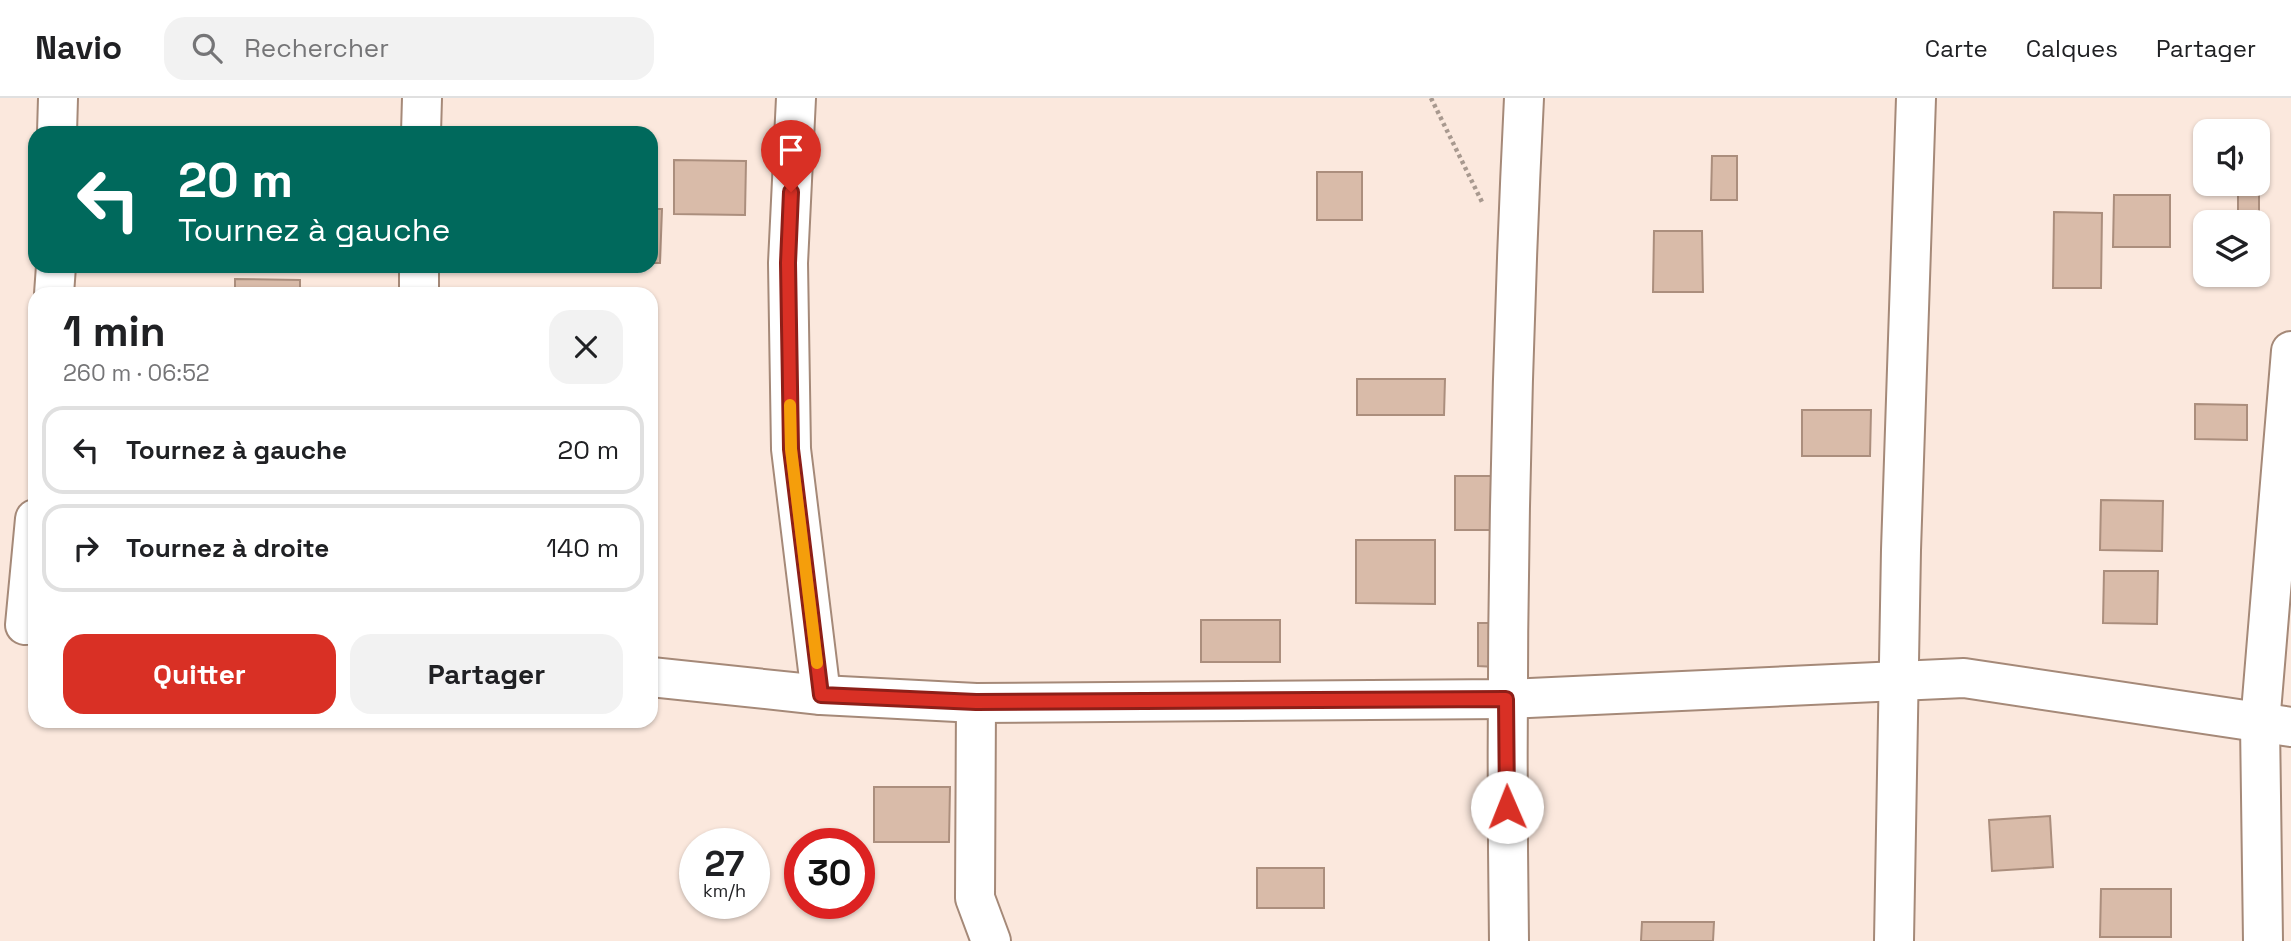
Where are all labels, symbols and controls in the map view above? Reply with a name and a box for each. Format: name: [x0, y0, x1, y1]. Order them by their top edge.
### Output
search box: [164, 17, 654, 80]
text: Navio: [35, 27, 122, 69]
icon: search: [188, 29, 226, 67]
text: Rechercher: [244, 31, 389, 65]
text: Carte: [1925, 33, 1988, 64]
text: Calques: [2026, 33, 2118, 64]
text: Partager: [2156, 33, 2256, 64]
map controls: [2193, 119, 2270, 287]
button: sound: [2193, 119, 2270, 196]
pin: [761, 120, 821, 192]
icon: arrive: [772, 131, 810, 169]
text: 20 m: [178, 149, 293, 211]
icon: left: [63, 154, 154, 245]
text: Tournez à gauche: [178, 210, 450, 250]
button: layers: [2193, 210, 2270, 287]
text: 1 min: [63, 305, 166, 358]
button: close: [549, 310, 623, 384]
text: 260 m · 06:52: [63, 358, 210, 388]
icon: left: [67, 431, 105, 469]
text: Tournez à gauche: [126, 433, 347, 467]
text: 20 m: [558, 433, 619, 467]
icon: right: [67, 529, 105, 567]
text: Tournez à droite: [126, 531, 329, 565]
text: 140 m: [546, 531, 619, 565]
button: Quitter: [63, 634, 336, 714]
button: Partager: [350, 634, 623, 714]
position arrow: [1470, 770, 1544, 844]
speed limit sign: 30: [784, 828, 875, 919]
text: 27: [705, 842, 744, 886]
text: km/h: [703, 879, 746, 902]

